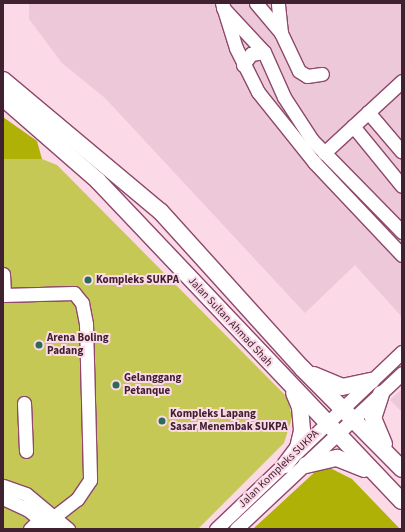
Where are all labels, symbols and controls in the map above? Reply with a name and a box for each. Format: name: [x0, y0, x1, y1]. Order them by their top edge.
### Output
place label: Kompleks SUKPA: [96, 273, 179, 287]
street label: Jalan Sultan Ahmad Shah: [185, 274, 275, 370]
marker: Kompleks SUKPA: [83, 275, 93, 285]
place label: Arena Boling Padang: [47, 332, 109, 358]
marker: Arena Boling Padang: [34, 340, 44, 350]
place label: Gelanggang Petanque: [124, 372, 181, 398]
marker: Gelanggang Petanque: [111, 380, 121, 390]
place label: Kompleks Lapang Sasar Menembak SUKPA: [170, 408, 287, 434]
marker: Kompleks Lapang Sasar Menembak SUKPA: [157, 416, 167, 426]
street label: Jalan Kompleks SUKPA: [236, 427, 322, 511]

